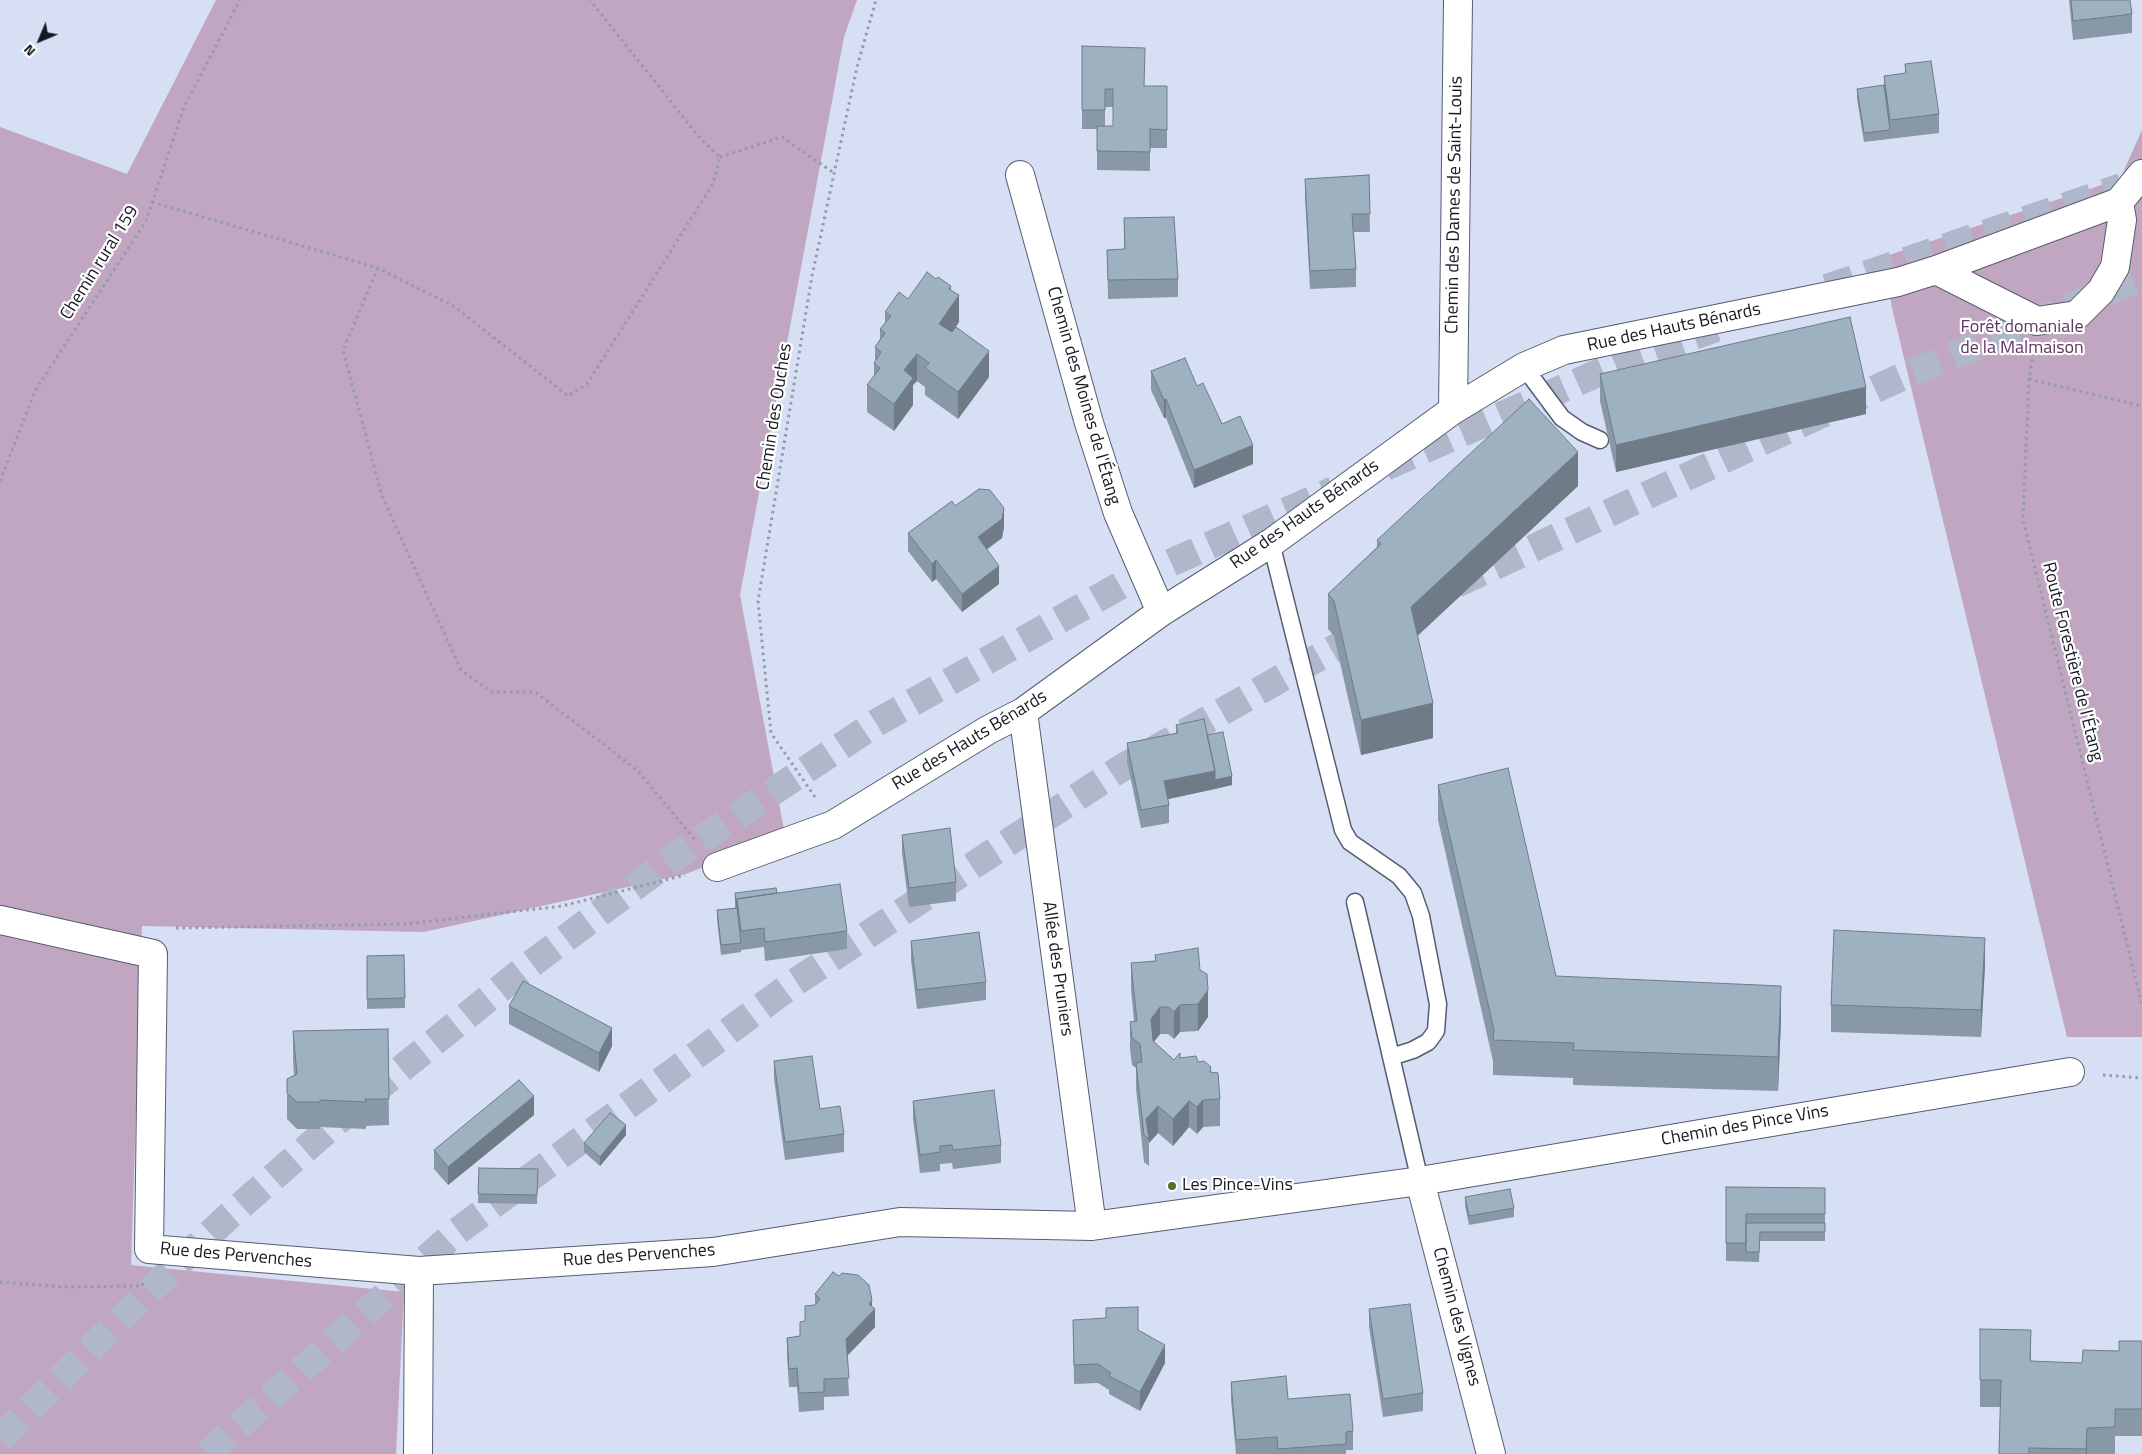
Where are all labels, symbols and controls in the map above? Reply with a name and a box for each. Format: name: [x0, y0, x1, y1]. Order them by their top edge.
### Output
north arrow: [15, 15, 65, 65]
text: N: [18, 40, 40, 62]
street label: Chemin des Dames de Saint-Louis: [1442, 76, 1468, 334]
street label: Chemin rural 159: [56, 202, 144, 324]
street label: Chemin des Moines de l'Étang: [1041, 284, 1125, 508]
street label: Rue des Hauts Bénards: [1585, 299, 1763, 357]
park label: Forêt domaniale de la Malmaison: [1960, 317, 2084, 359]
street label: Chemin des Ouches: [753, 342, 797, 492]
street label: Rue des Hauts Bénards: [1226, 455, 1384, 575]
street label: Route Forestière de l'Étang: [2037, 560, 2107, 764]
street label: Rue des Hauts Bénards: [889, 686, 1051, 796]
street label: Allée des Pruniers: [1037, 900, 1077, 1038]
street label: Chemin des Pince Vins: [1660, 1101, 1830, 1151]
place label: Les Pince-Vins: [1182, 1175, 1293, 1197]
marker: Les Pince-Vins: [1166, 1180, 1178, 1192]
street label: Rue des Pervenches: [159, 1239, 313, 1273]
street label: Rue des Pervenches: [562, 1240, 716, 1272]
street label: Chemin des Vignes: [1427, 1245, 1485, 1389]

